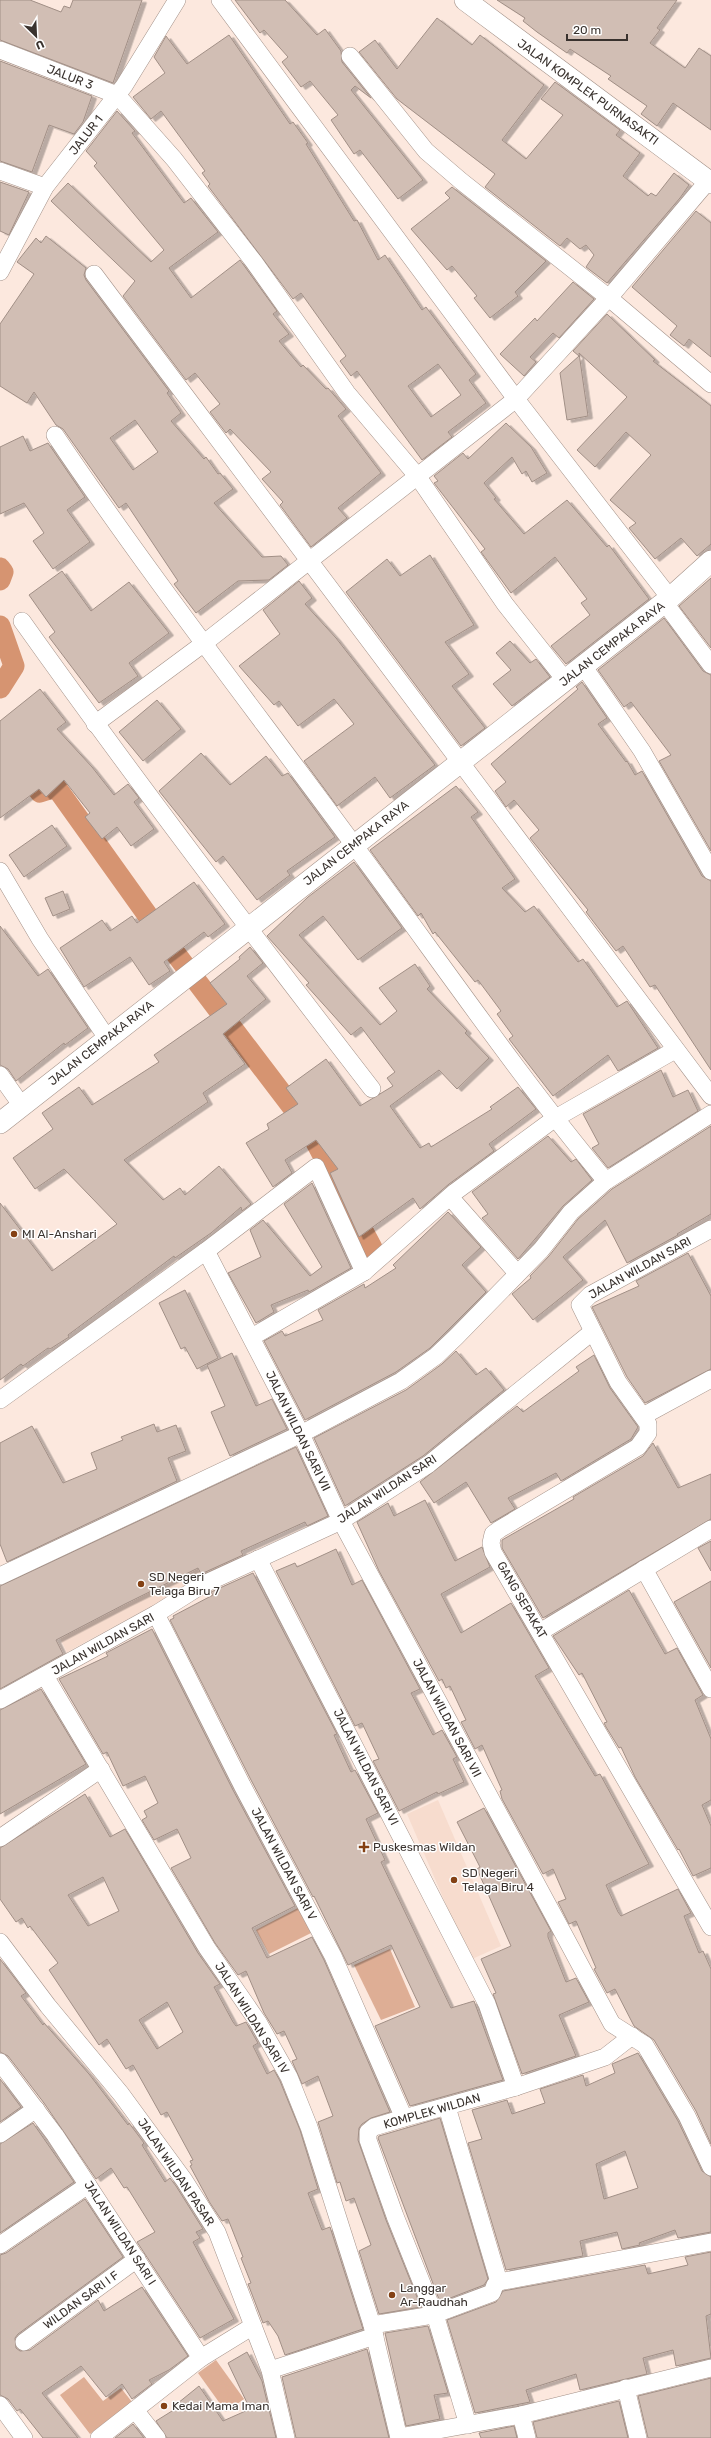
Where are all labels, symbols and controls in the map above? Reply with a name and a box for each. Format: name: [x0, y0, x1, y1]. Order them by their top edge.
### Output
north arrow: [16, 16, 56, 56]
scale bar: [567, 16, 627, 42]
text: 20 m: [573, 23, 601, 37]
street label: JALAN KOMPLEK PURNASAKTI: [515, 36, 661, 148]
text: U: [34, 37, 46, 52]
street label: JALUR 3: [45, 62, 95, 92]
street label: JALUR 1: [66, 112, 106, 158]
street label: JALAN CEMPAKA RAYA: [557, 599, 667, 689]
street label: JALAN CEMPAKA RAYA: [301, 798, 411, 888]
street label: JALAN CEMPAKA RAYA: [46, 998, 156, 1088]
place label: MI Al-Anshari: [22, 1227, 97, 1241]
marker: MI Al-Anshari: [9, 1229, 19, 1239]
street label: JALAN WILDAN SARI: [586, 1234, 694, 1302]
street label: JALAN WILDAN SARI VII: [263, 1369, 333, 1493]
street label: JALAN WILDAN SARI: [335, 1452, 439, 1526]
street label: GANG SEPAKAT: [494, 1559, 550, 1641]
place label: SD Negeri Telaga Biru 7: [149, 1570, 220, 1598]
marker: SD Negeri Telaga Biru 7: [136, 1579, 146, 1589]
street label: JALAN WILDAN SARI: [49, 1610, 157, 1678]
street label: JALAN WILDAN SARI VII: [410, 1656, 484, 1780]
street label: JALAN WILDAN SARI VI: [331, 1706, 401, 1828]
street label: JALAN WILDAN SARI V: [248, 1805, 320, 1923]
place label: Puskesmas Wildan: [373, 1840, 475, 1854]
marker: Puskesmas Wildan: [358, 1841, 370, 1853]
place label: SD Negeri Telaga Biru 4: [462, 1866, 534, 1894]
marker: SD Negeri Telaga Biru 4: [449, 1875, 459, 1885]
street label: JALAN WILDAN SARI IV: [212, 1960, 292, 2077]
street label: KOMPLEK WILDAN: [382, 2090, 482, 2132]
street label: JALAN WILDAN PASAR: [135, 2116, 217, 2229]
street label: JALAN WILDAN SARI I: [81, 2178, 159, 2288]
street label: WILDAN SARI I F: [41, 2268, 121, 2332]
place label: Langgar Ar-Raudhah: [400, 2281, 468, 2309]
marker: Langgar Ar-Raudhah: [387, 2290, 397, 2300]
place label: Kedai Mama Iman: [172, 2399, 269, 2413]
marker: Kedai Mama Iman: [159, 2401, 169, 2411]

